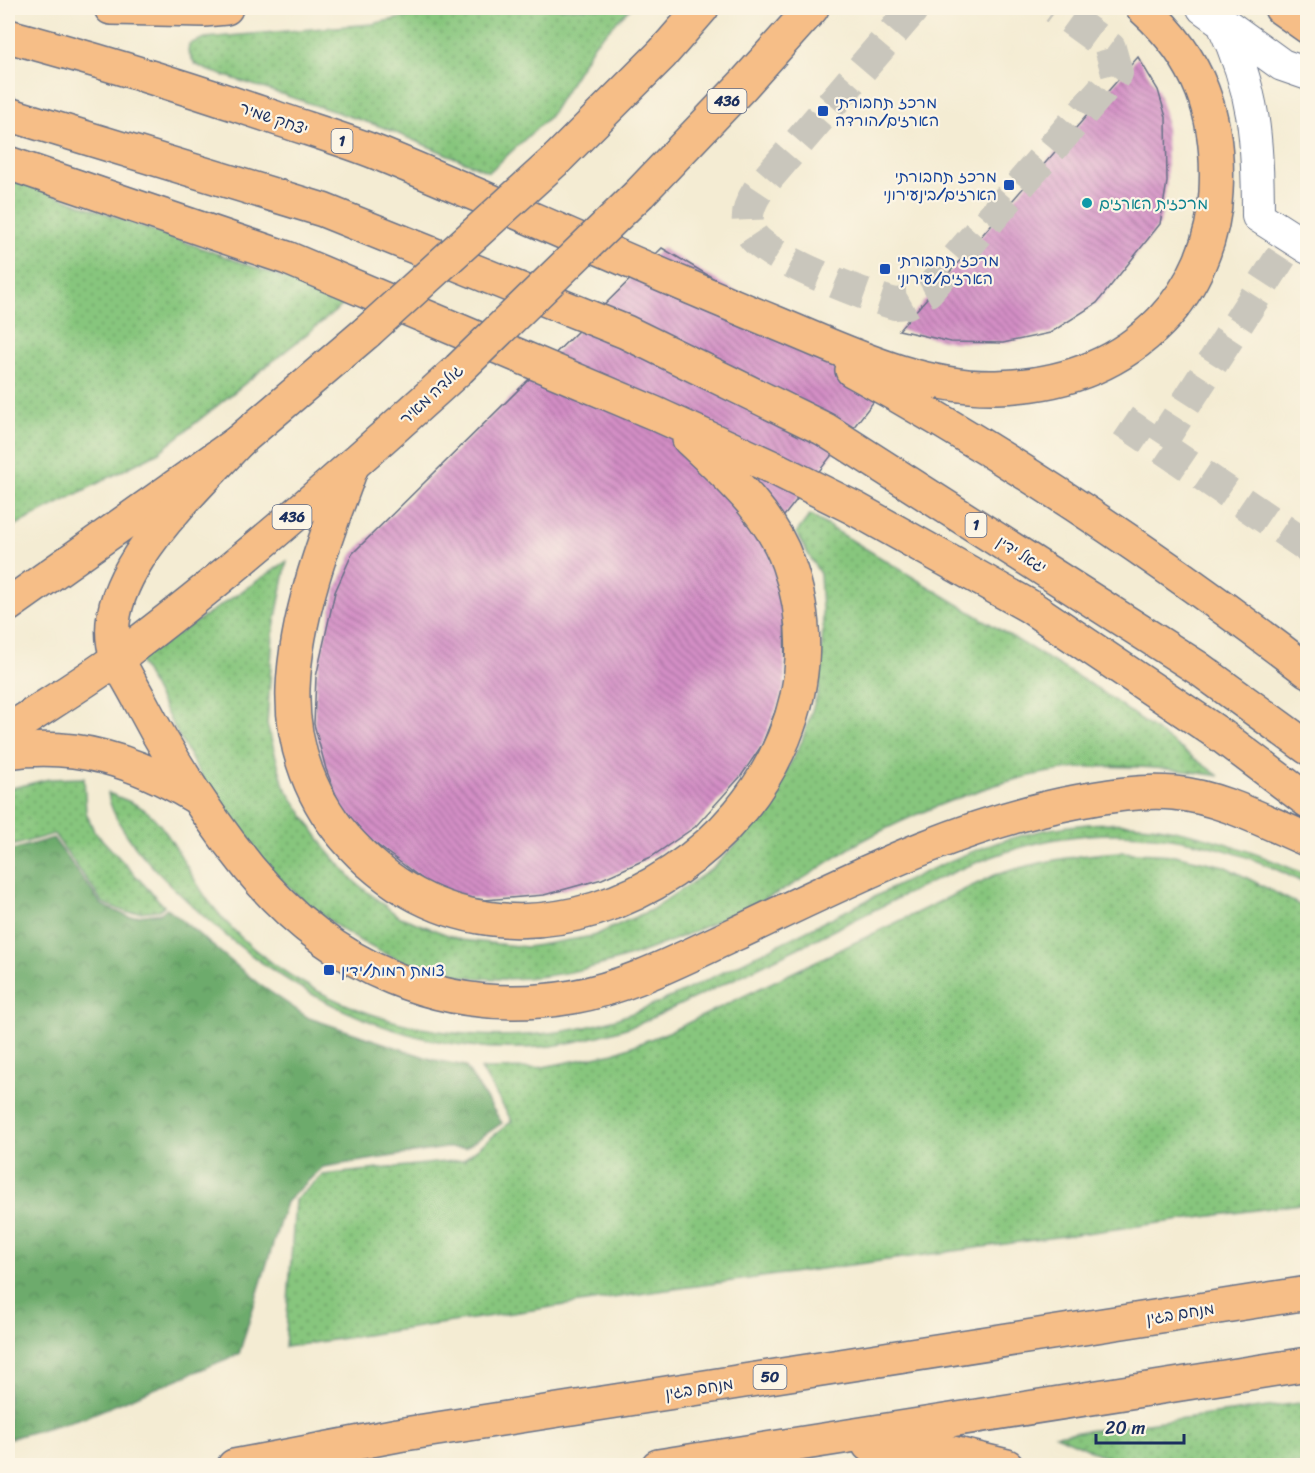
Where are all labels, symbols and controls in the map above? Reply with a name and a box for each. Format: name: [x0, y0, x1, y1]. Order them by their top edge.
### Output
place label: מרכז תחבורתי הארזים/הורדה: [835, 88, 939, 135]
road number: 436: [708, 89, 746, 113]
street label: יצחק שמיר: [236, 93, 312, 144]
marker: מרכז תחבורתי הארזים/הורדה: [816, 104, 830, 118]
road number: 1: [332, 129, 352, 153]
place label: מרכז תחבורתי הארזים/בינעירוני: [883, 162, 997, 209]
marker: מרכז תחבורתי הארזים/בינעירוני: [1002, 178, 1016, 192]
place label: מרכזית הארזים: [1099, 189, 1208, 218]
marker: מרכזית הארזים: [1080, 196, 1094, 210]
place label: מרכז תחבורתי הארזים/עירוני: [897, 246, 999, 293]
marker: מרכז תחבורתי הארזים/עירוני: [878, 262, 892, 276]
street label: גולדה מאיר: [392, 357, 470, 432]
road number: 436: [272, 505, 312, 529]
road number: 1: [966, 513, 986, 537]
street label: יגאל ידין: [991, 528, 1053, 581]
place label: צומת רמות/ידין: [341, 956, 445, 985]
marker: צומת רמות/ידין: [322, 963, 336, 977]
street label: מנחם בגין: [1144, 1294, 1216, 1333]
road number: 50: [754, 1365, 786, 1389]
street label: מנחם בגין: [663, 1369, 735, 1408]
scale bar: [1096, 1407, 1184, 1445]
text: 20 m: [1105, 1412, 1145, 1444]

